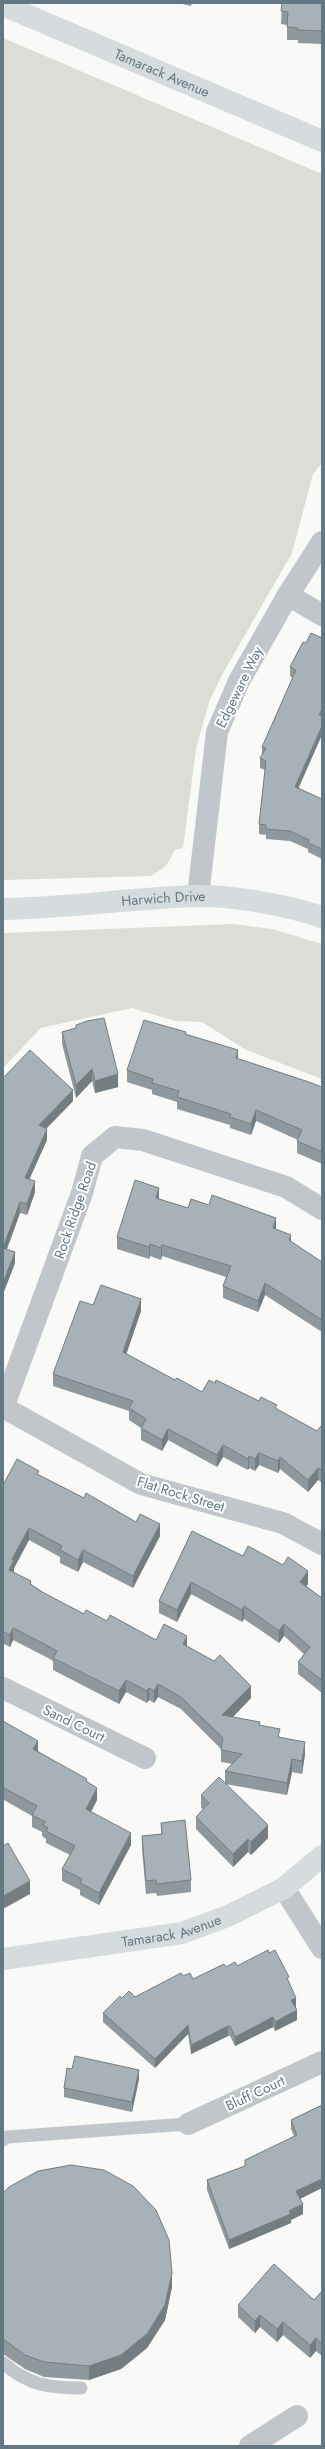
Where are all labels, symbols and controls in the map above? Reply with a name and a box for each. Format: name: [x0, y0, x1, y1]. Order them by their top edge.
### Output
street label: Tamarack Avenue: [111, 44, 213, 102]
street label: Edgeware Way: [211, 642, 268, 731]
street label: Harwich Drive: [121, 886, 206, 911]
street label: Rock Ridge Road: [49, 1159, 101, 1261]
street label: Flat Rock Street: [135, 1471, 228, 1517]
street label: Sand Court: [40, 1699, 109, 1747]
street label: Tamarack Avenue: [120, 1909, 224, 1952]
street label: Bluff Court: [222, 2070, 289, 2115]

